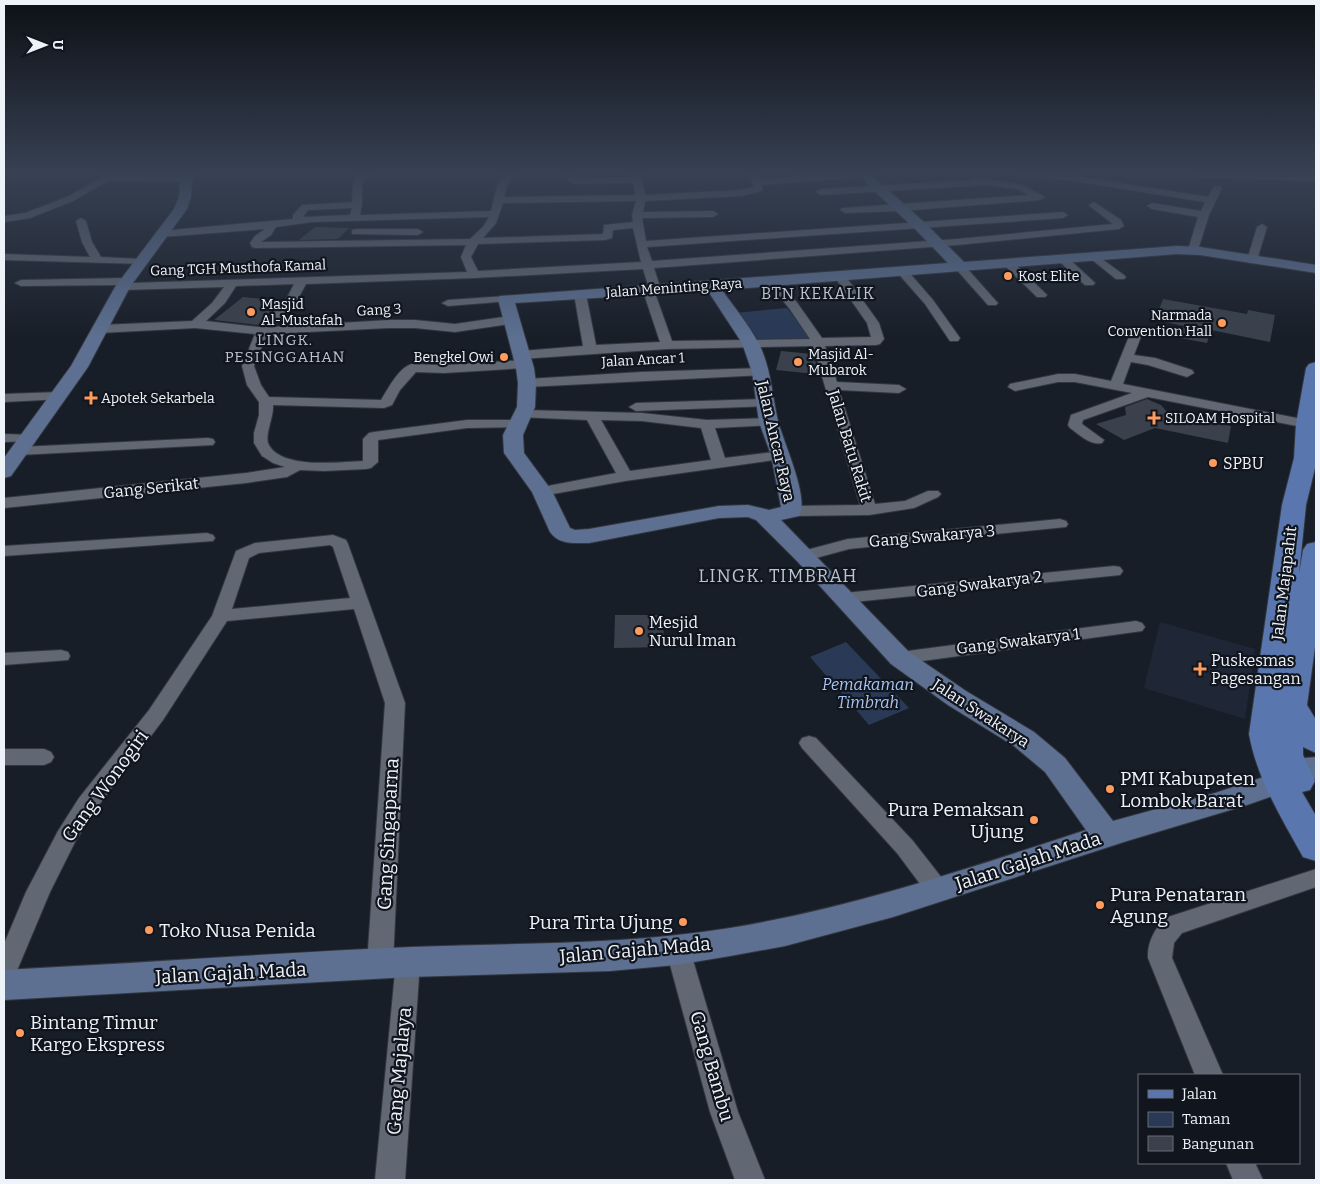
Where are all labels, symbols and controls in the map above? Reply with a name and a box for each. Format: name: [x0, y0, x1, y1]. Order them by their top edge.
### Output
north arrow: [20, 20, 70, 70]
text: U: [49, 40, 66, 51]
street label: Gang TGH Musthofa Kamal: [150, 256, 326, 280]
place label: Kost Elite: [1018, 268, 1079, 285]
marker: Kost Elite: [1002, 270, 1014, 282]
street label: Jalan Meninting Raya: [604, 275, 743, 301]
district label: BTN KEKALIK: [761, 284, 875, 303]
place label: Masjid Al-Mustafah: [261, 296, 343, 329]
street label: Gang 3: [356, 300, 402, 320]
marker: Masjid Al-Mustafah: [245, 306, 257, 318]
place label: Narmada Convention Hall: [1108, 307, 1212, 340]
marker: Narmada Convention Hall: [1216, 317, 1228, 329]
district label: LINGK. PESINGGAHAN: [225, 331, 345, 366]
place label: Masjid Al- Mubarok: [808, 346, 874, 379]
place label: Bengkel Owi: [414, 349, 494, 366]
street label: Jalan Ancar 1: [600, 349, 685, 371]
marker: Bengkel Owi: [498, 351, 510, 363]
marker: Masjid Al- Mubarok: [792, 356, 804, 368]
street label: Jalan Ancar Raya: [753, 378, 799, 504]
street label: Jalan Batu Rakit: [824, 387, 876, 505]
place label: Apotek Sekarbela: [101, 390, 215, 407]
marker: Apotek Sekarbela: [85, 392, 97, 404]
place label: SILOAM Hospital: [1165, 410, 1275, 427]
marker: SILOAM Hospital: [1147, 411, 1161, 425]
place label: SPBU: [1223, 454, 1264, 473]
marker: SPBU: [1207, 457, 1219, 469]
street label: Gang Serikat: [102, 474, 200, 502]
street label: Gang Swakarya 3: [868, 521, 996, 551]
street label: Jalan Majapahit: [1267, 525, 1300, 642]
district label: LINGK. TIMBRAH: [698, 565, 858, 587]
street label: Gang Swakarya 2: [915, 567, 1043, 601]
place label: Mesjid Nurul Iman: [649, 613, 736, 650]
street label: Gang Swakarya 1: [955, 624, 1081, 658]
marker: Mesjid Nurul Iman: [633, 625, 645, 637]
place label: Puskesmas Pagesangan: [1211, 651, 1301, 688]
marker: Puskesmas Pagesangan: [1193, 662, 1207, 676]
street label: Jalan Swakarya: [928, 674, 1033, 752]
park label: Pemakaman Timbrah: [822, 675, 914, 712]
street label: Gang Wonogiri: [57, 725, 153, 846]
street label: Gang Singaparna: [373, 757, 403, 911]
place label: PMI Kabupaten Lombok Barat: [1120, 767, 1255, 812]
marker: PMI Kabupaten Lombok Barat: [1104, 783, 1116, 795]
place label: Pura Pemaksan Ujung: [888, 798, 1024, 843]
marker: Pura Pemaksan Ujung: [1028, 814, 1040, 826]
street label: Jalan Gajah Mada: [951, 826, 1104, 896]
place label: Pura Penataran Agung: [1110, 883, 1246, 928]
marker: Pura Penataran Agung: [1094, 899, 1106, 911]
place label: Pura Tirta Ujung: [529, 911, 673, 934]
marker: Pura Tirta Ujung: [677, 916, 689, 928]
place label: Toko Nusa Penida: [159, 919, 316, 942]
marker: Toko Nusa Penida: [143, 924, 155, 936]
street label: Jalan Gajah Mada: [558, 932, 712, 968]
street label: Jalan Gajah Mada: [154, 958, 308, 988]
street label: Gang Majalaya: [382, 1006, 416, 1136]
street label: Gang Bambu: [685, 1008, 739, 1124]
place label: Bintang Timur Kargo Ekspress: [30, 1011, 165, 1056]
marker: Bintang Timur Kargo Ekspress: [14, 1027, 26, 1039]
legend: [1138, 1074, 1300, 1164]
text: Jalan: [1181, 1085, 1217, 1103]
text: Taman: [1182, 1110, 1231, 1128]
text: Bangunan: [1182, 1135, 1254, 1153]

